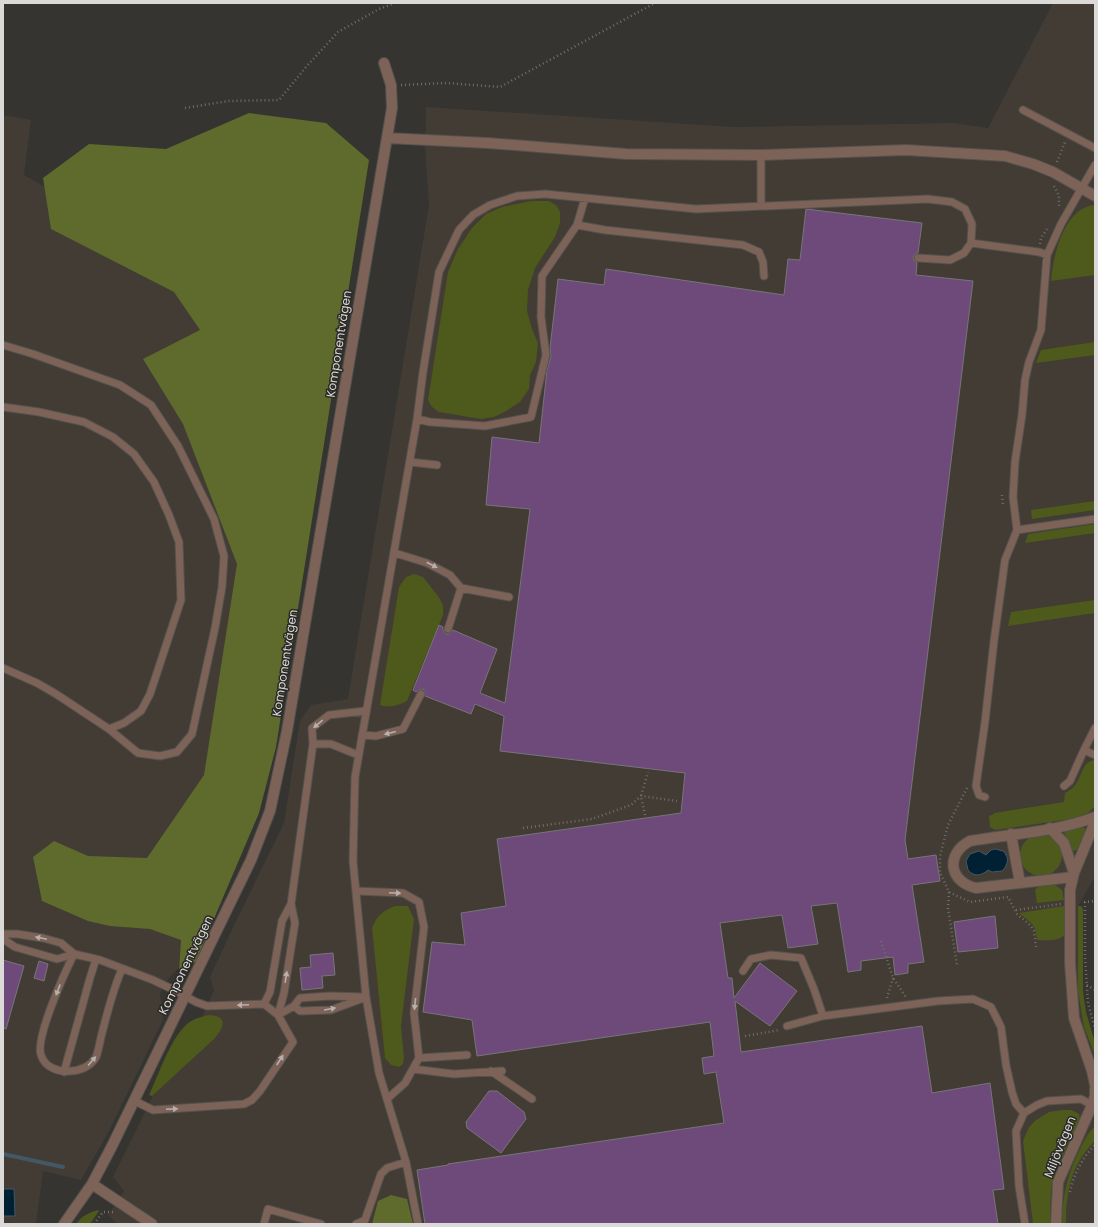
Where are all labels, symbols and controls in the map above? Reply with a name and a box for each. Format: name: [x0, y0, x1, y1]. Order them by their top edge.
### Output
street label: Komponentvägen: [322, 289, 355, 399]
one-way arrow: [426, 562, 437, 569]
street label: Komponentvägen: [268, 608, 301, 718]
one-way arrow: [313, 719, 323, 728]
one-way arrow: [384, 730, 396, 736]
one-way arrow: [389, 889, 401, 896]
street label: Komponentvägen: [154, 912, 217, 1017]
one-way arrow: [34, 935, 47, 941]
one-way arrow: [284, 971, 290, 983]
one-way arrow: [54, 984, 60, 996]
one-way arrow: [412, 998, 418, 1010]
one-way arrow: [237, 1001, 249, 1008]
one-way arrow: [323, 1006, 336, 1012]
one-way arrow: [277, 1055, 284, 1066]
one-way arrow: [87, 1056, 96, 1066]
one-way arrow: [166, 1105, 178, 1112]
street label: Miljövägen: [1039, 1114, 1080, 1180]

